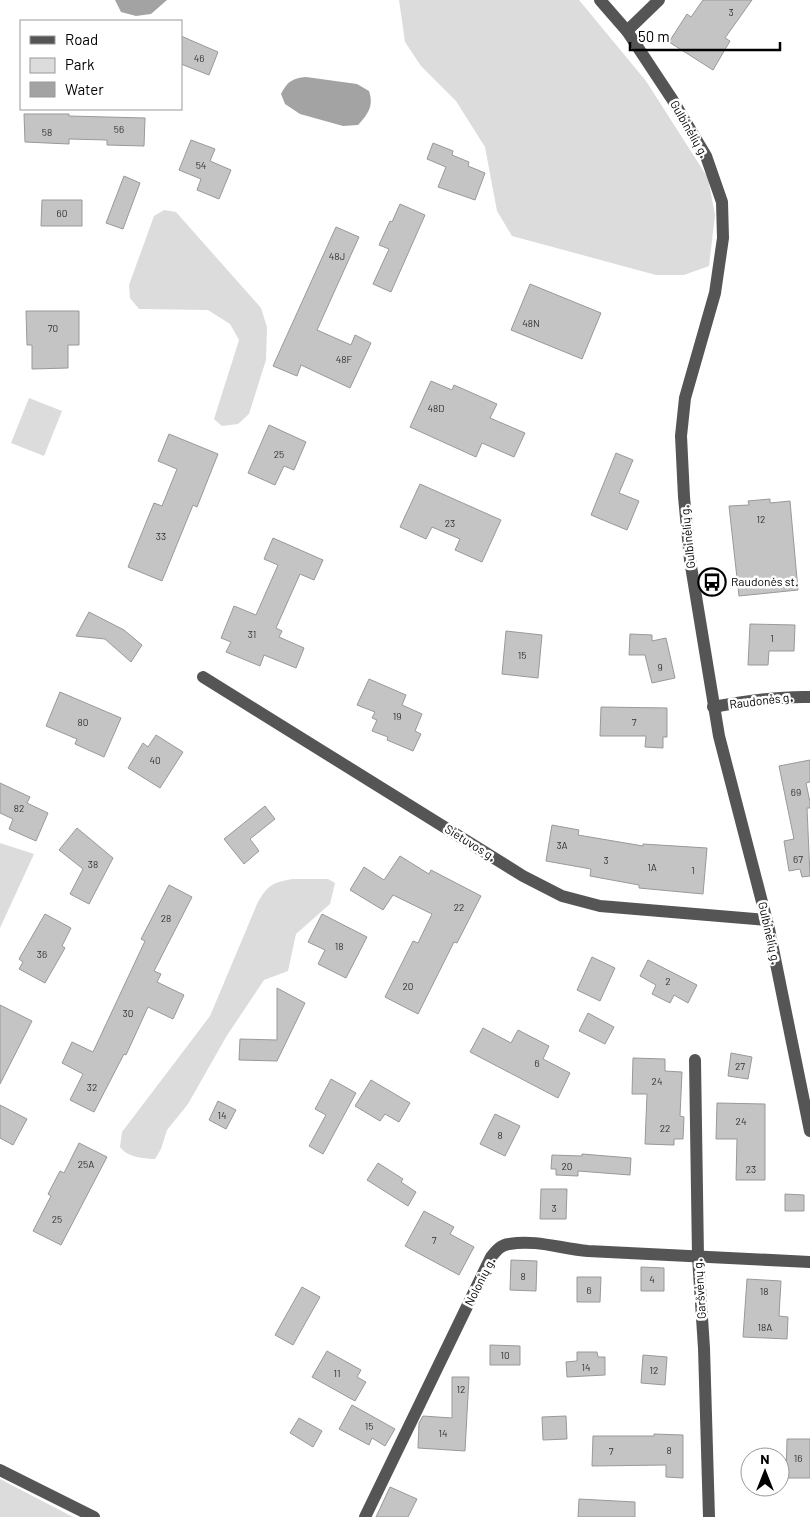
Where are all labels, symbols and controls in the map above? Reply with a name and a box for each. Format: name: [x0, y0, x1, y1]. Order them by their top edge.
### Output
house number: 3: [728, 6, 734, 18]
legend: [20, 20, 182, 110]
scale bar: [630, 20, 780, 52]
text: 50 m: [638, 27, 670, 45]
text: Road: [65, 30, 98, 48]
house number: 46: [194, 52, 204, 64]
text: Park: [65, 55, 95, 73]
text: Water: [65, 80, 104, 98]
street label: Gulbinėlių g.: [668, 98, 712, 159]
house number: 56: [114, 123, 124, 135]
house number: 58: [42, 126, 52, 138]
house number: 54: [196, 159, 206, 171]
house number: 60: [57, 207, 67, 219]
house number: 48J: [329, 250, 345, 262]
house number: 48N: [522, 317, 540, 329]
house number: 70: [48, 322, 58, 334]
house number: 48F: [336, 353, 353, 365]
house number: 48D: [428, 402, 444, 414]
house number: 25: [274, 448, 284, 460]
street label: Gulbinėlių g.: [677, 505, 697, 569]
house number: 12: [757, 513, 765, 525]
house number: 23: [445, 517, 455, 529]
house number: 33: [156, 530, 166, 542]
bus stop icon: Raudonės st.: [697, 567, 727, 597]
place label: Raudonės st.: [731, 574, 798, 588]
house number: 31: [248, 628, 256, 640]
house number: 1: [770, 632, 774, 644]
house number: 15: [518, 649, 526, 661]
house number: 9: [657, 661, 663, 673]
street label: Raudonės g.: [728, 689, 793, 711]
house number: 19: [393, 710, 401, 722]
house number: 80: [78, 716, 88, 728]
house number: 7: [632, 716, 637, 728]
house number: 40: [149, 754, 161, 766]
house number: 69: [791, 786, 801, 798]
house number: 82: [14, 802, 24, 814]
street label: Sietuvos g.: [443, 821, 498, 863]
house number: 3A: [556, 839, 568, 851]
house number: 67: [793, 853, 803, 865]
house number: 3: [603, 854, 609, 866]
house number: 38: [88, 858, 98, 870]
house number: 1A: [647, 861, 657, 873]
house number: 1: [691, 864, 695, 876]
street label: Gulbinėlių g.: [756, 900, 784, 965]
house number: 22: [454, 901, 464, 913]
house number: 28: [161, 912, 171, 924]
house number: 18: [335, 940, 343, 952]
house number: 36: [37, 948, 47, 960]
house number: 2: [665, 975, 671, 987]
house number: 20: [402, 980, 414, 992]
house number: 30: [123, 1007, 133, 1019]
house number: 6: [534, 1057, 540, 1069]
house number: 27: [735, 1060, 745, 1072]
house number: 24: [652, 1075, 662, 1087]
house number: 32: [87, 1081, 97, 1093]
house number: 14: [217, 1109, 227, 1121]
house number: 24: [736, 1115, 746, 1127]
house number: 22: [660, 1122, 670, 1134]
house number: 8: [497, 1129, 503, 1141]
house number: 25A: [78, 1158, 94, 1170]
house number: 20: [561, 1160, 573, 1172]
house number: 23: [746, 1163, 756, 1175]
house number: 3: [551, 1202, 557, 1214]
house number: 25: [52, 1213, 62, 1225]
house number: 7: [432, 1234, 437, 1246]
street label: Nolonių g.: [461, 1255, 497, 1308]
street label: Garšvėnų g.: [690, 1259, 708, 1320]
house number: 8: [520, 1270, 526, 1282]
house number: 4: [649, 1273, 655, 1285]
house number: 6: [586, 1284, 592, 1296]
house number: 18: [760, 1285, 768, 1297]
house number: 18A: [758, 1321, 772, 1333]
house number: 10: [500, 1349, 510, 1361]
house number: 14: [581, 1361, 591, 1373]
house number: 12: [650, 1364, 658, 1376]
house number: 11: [333, 1367, 341, 1379]
house number: 12: [457, 1383, 465, 1395]
house number: 15: [365, 1420, 373, 1432]
house number: 14: [438, 1427, 448, 1439]
house number: 8: [666, 1444, 672, 1456]
house number: 7: [609, 1445, 614, 1457]
north arrow: [740, 1447, 790, 1497]
text: N: [760, 1450, 770, 1467]
house number: 16: [794, 1452, 802, 1464]

